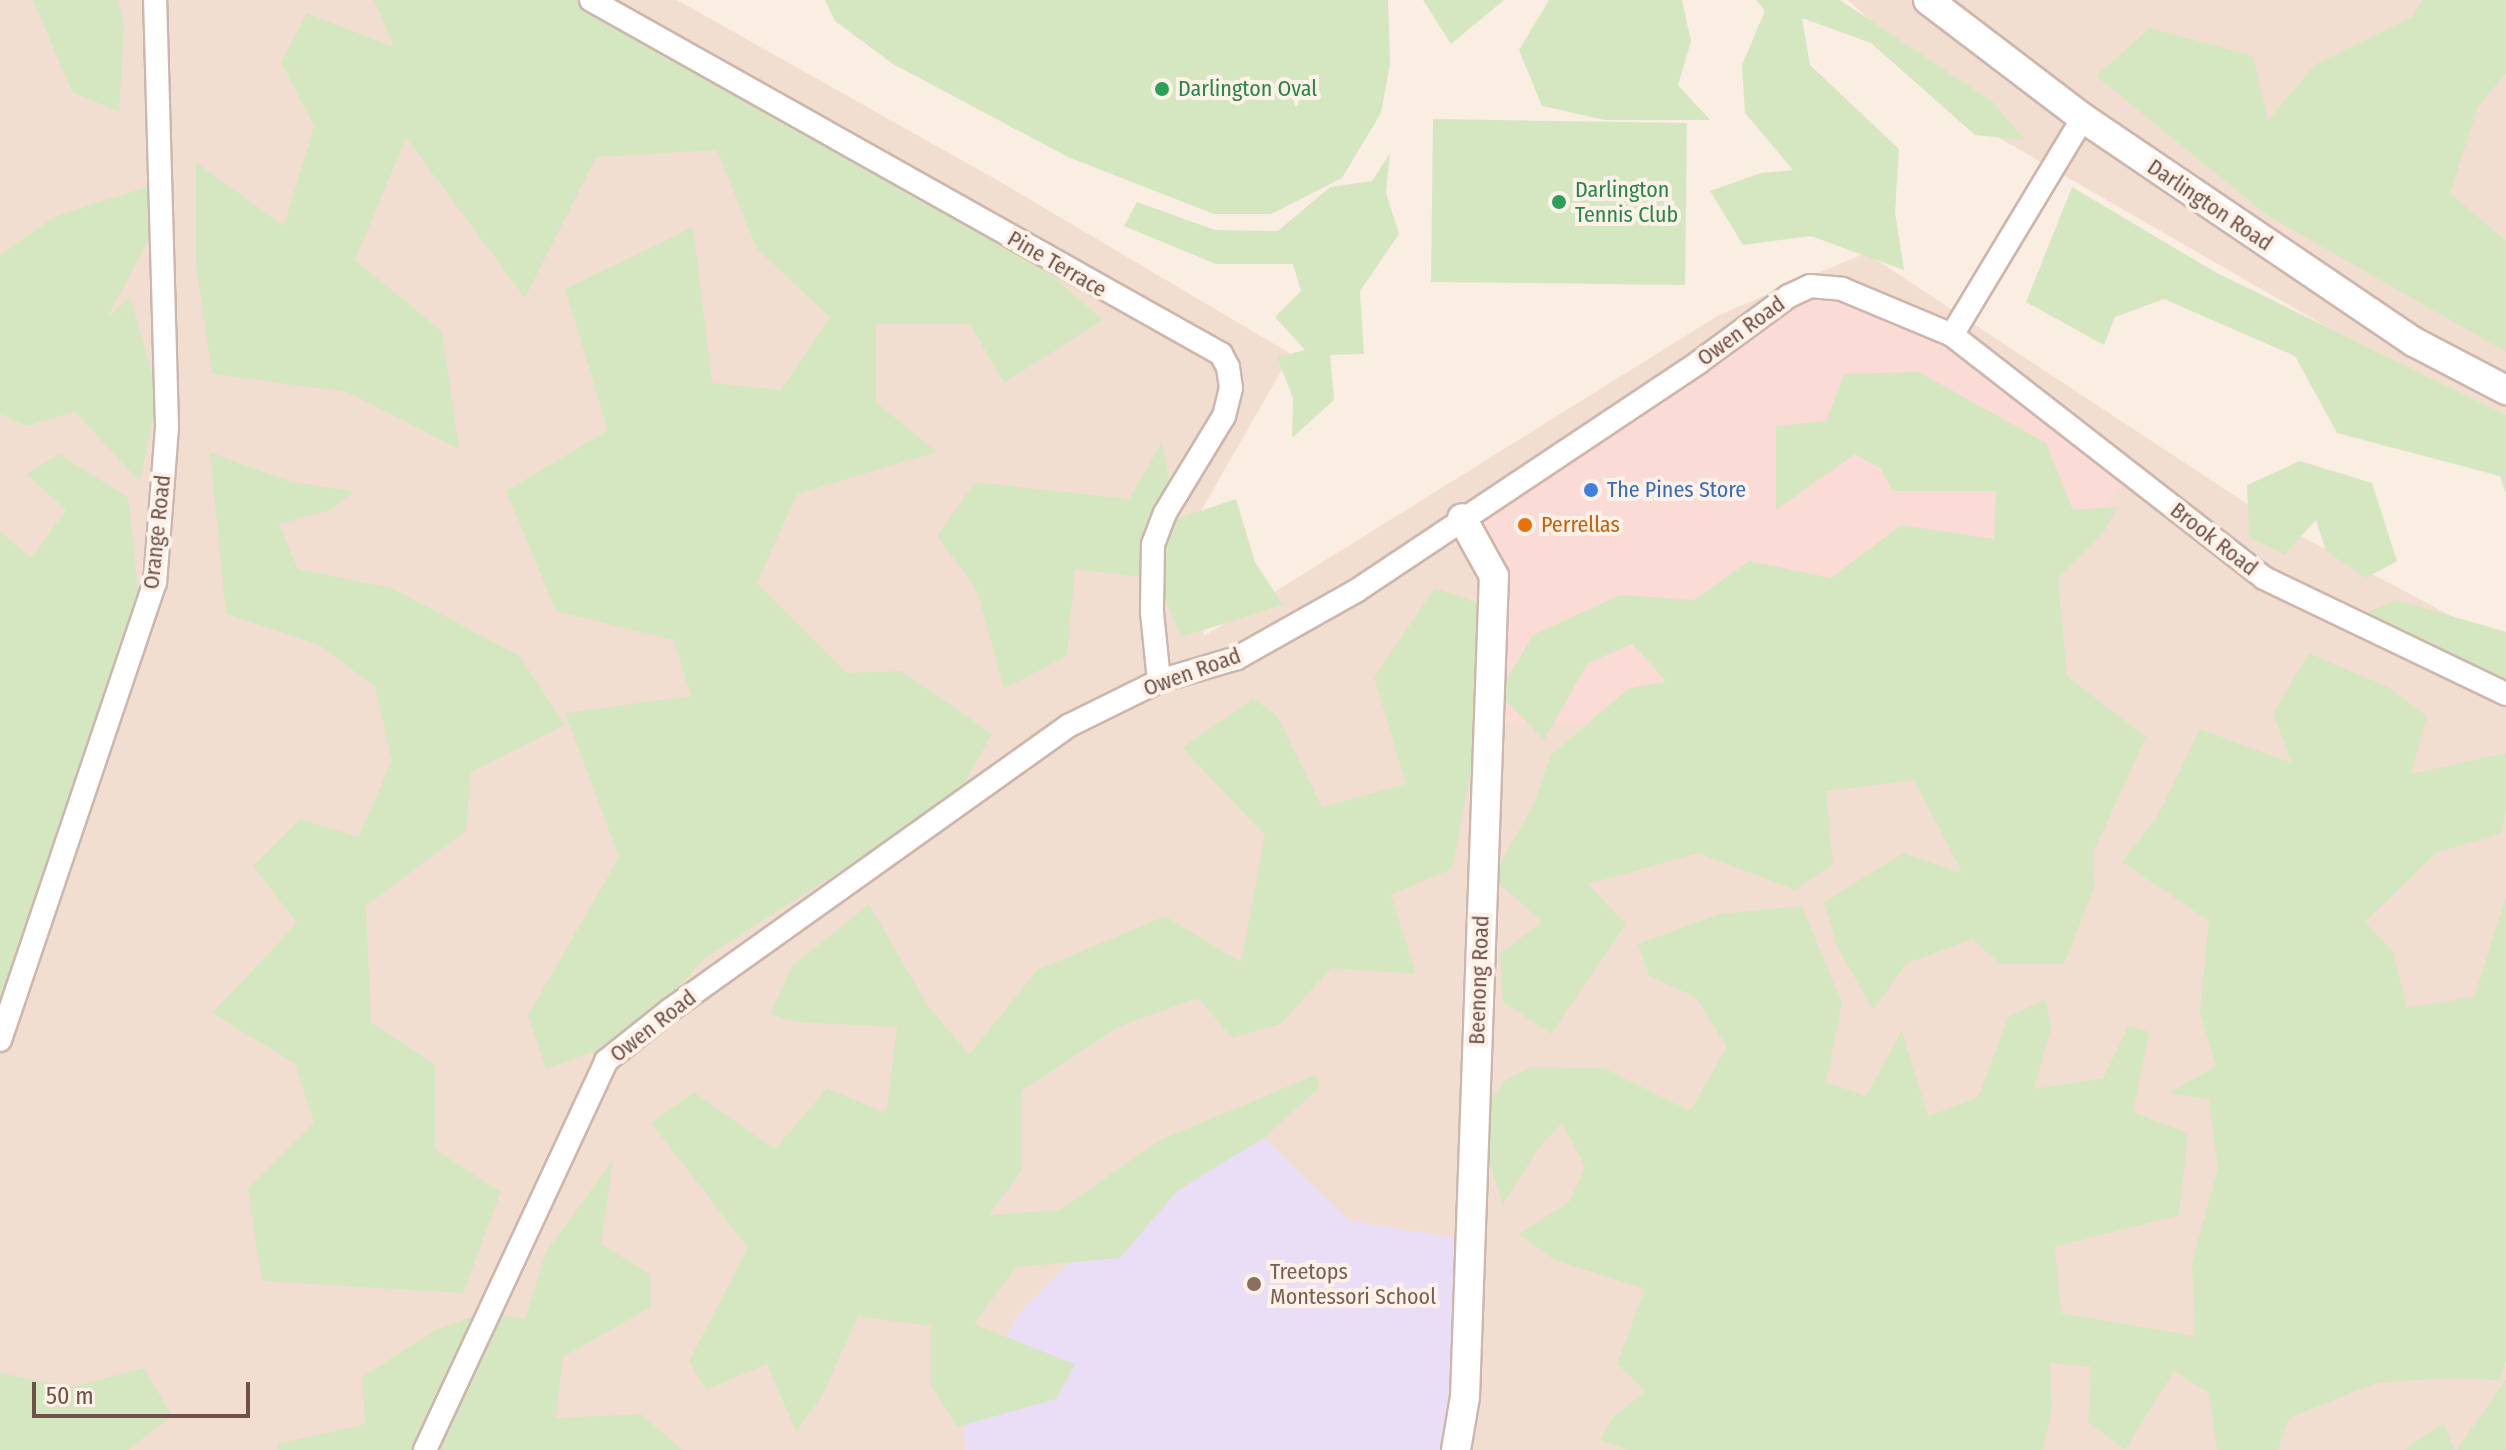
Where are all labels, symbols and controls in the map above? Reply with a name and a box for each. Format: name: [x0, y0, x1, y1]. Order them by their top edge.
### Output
place label: Darlington Oval: [1178, 76, 1317, 102]
marker: Darlington Oval: [1153, 80, 1171, 98]
street label: Darlington Road: [2142, 153, 2278, 257]
place label: Darlington Tennis Club: [1575, 176, 1678, 228]
marker: Darlington Tennis Club: [1550, 193, 1568, 211]
street label: Pine Terrace: [1003, 225, 1111, 303]
street label: Owen Road: [1692, 291, 1790, 371]
street label: Orange Road: [138, 474, 176, 590]
place label: The Pines Store: [1607, 477, 1746, 503]
marker: The Pines Store: [1582, 481, 1600, 499]
street label: Brook Road: [2165, 497, 2263, 581]
place label: Perrellas: [1541, 512, 1620, 538]
marker: Perrellas: [1516, 516, 1534, 534]
street label: Owen Road: [1140, 642, 1244, 702]
street label: Beenong Road: [1464, 915, 1494, 1045]
street label: Owen Road: [605, 984, 701, 1068]
place label: Treetops Montessori School: [1270, 1258, 1436, 1310]
marker: Treetops Montessori School: [1245, 1275, 1263, 1293]
scale bar: [36, 1366, 254, 1416]
text: 50 m: [46, 1382, 94, 1410]

